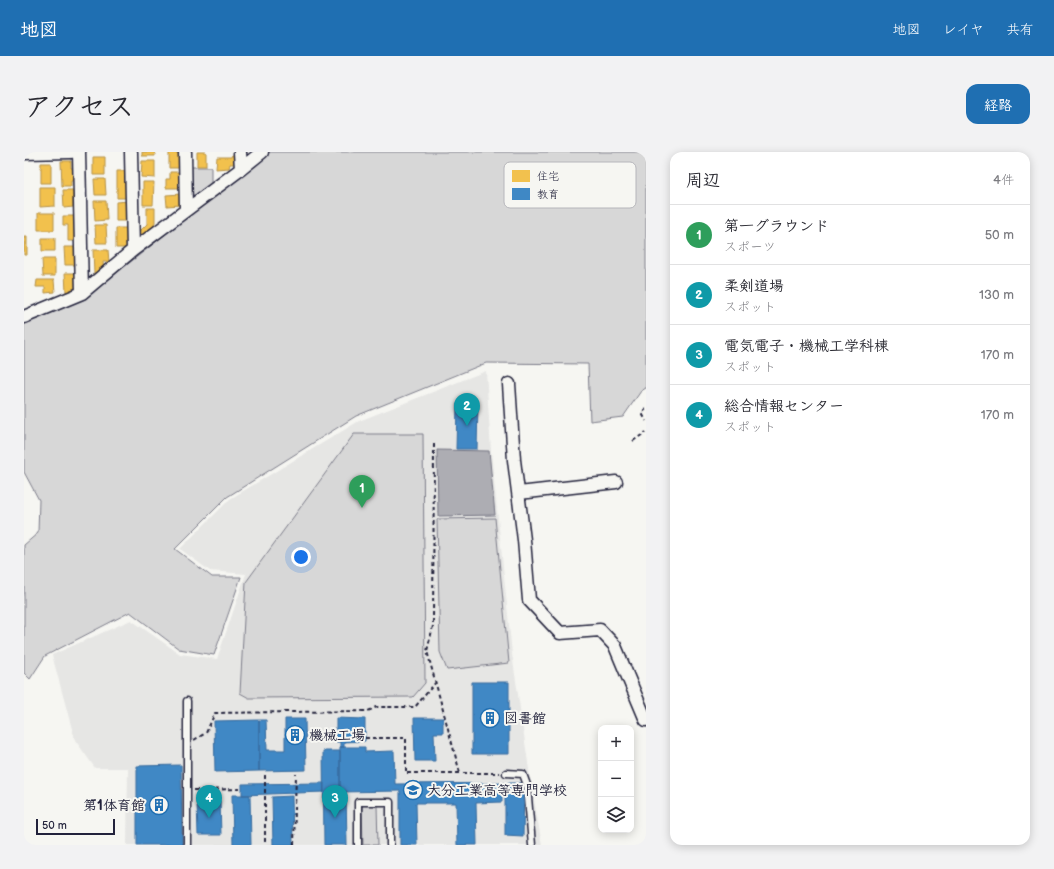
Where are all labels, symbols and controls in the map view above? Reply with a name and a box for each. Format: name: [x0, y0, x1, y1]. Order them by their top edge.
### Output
text: 地図: [20, 19, 58, 42]
text: 地図: [893, 21, 921, 38]
text: レイヤ: [943, 21, 984, 38]
text: 共有: [1006, 21, 1034, 38]
button: 経路: [966, 84, 1030, 124]
text: アクセス: [24, 91, 134, 124]
legend: [504, 162, 636, 208]
text: 住宅: [537, 170, 559, 183]
text: 周辺: [686, 171, 720, 191]
text: 4件: [993, 172, 1014, 188]
text: 教育: [537, 188, 559, 201]
text: 第一グラウンド: [724, 217, 829, 236]
text: 1: [696, 227, 702, 243]
text: 50 m: [985, 227, 1014, 243]
text: スポーツ: [724, 239, 776, 255]
text: 柔剣道場: [724, 277, 784, 296]
text: 2: [695, 287, 703, 303]
text: 130 m: [979, 287, 1014, 303]
text: スポット: [724, 299, 776, 315]
text: 電気電子・機械工学科棟: [724, 337, 889, 356]
text: 3: [695, 347, 703, 363]
text: 170 m: [981, 347, 1014, 363]
text: スポット: [724, 359, 776, 375]
pin: 2: [454, 393, 480, 426]
text: 総合情報センター: [724, 397, 844, 416]
text: 4: [695, 407, 703, 423]
text: 170 m: [981, 407, 1014, 423]
text: スポット: [724, 419, 776, 435]
pin: 1: [349, 475, 375, 508]
your location: [291, 547, 311, 567]
building icon: 図書館: [479, 707, 501, 729]
place label: 図書館: [504, 710, 546, 727]
building icon: 機械工場: [284, 724, 306, 746]
map controls: [598, 725, 634, 833]
button: +: [598, 725, 634, 761]
place label: 機械工場: [309, 727, 365, 744]
button: −: [598, 761, 634, 797]
school or university icon: 大分工業高等専門学校: [402, 779, 424, 801]
place label: 大分工業高等専門学校: [427, 782, 567, 799]
pin: 4: [196, 785, 222, 818]
pin: 3: [322, 785, 348, 818]
building icon: 第1体育館: [148, 794, 170, 816]
place label: 第1体育館: [83, 797, 145, 814]
button: layers: [598, 797, 634, 833]
scale bar: [36, 817, 115, 836]
text: 50 m: [42, 819, 67, 832]

